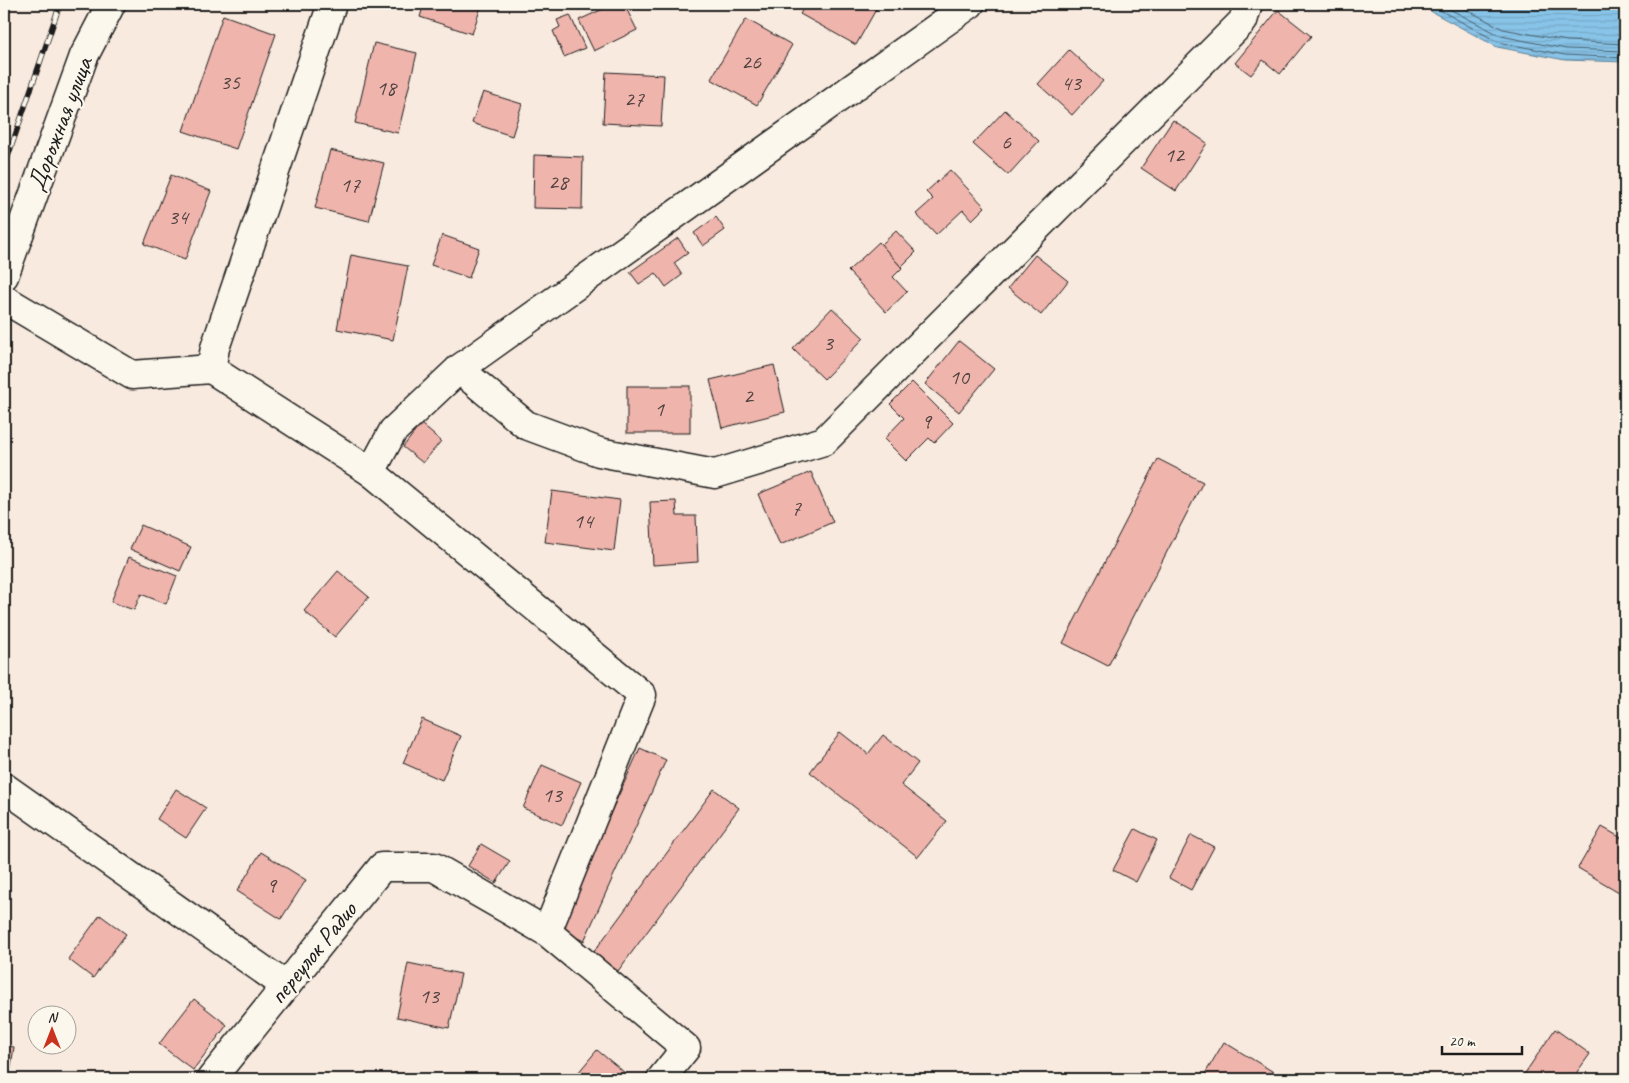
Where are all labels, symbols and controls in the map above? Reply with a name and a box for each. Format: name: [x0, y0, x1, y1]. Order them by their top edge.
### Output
house number: 26: [741, 48, 762, 76]
street label: Дорожная улица: [20, 51, 101, 195]
house number: 35: [220, 68, 241, 96]
house number: 43: [1061, 69, 1083, 97]
house number: 18: [376, 74, 398, 102]
house number: 27: [624, 85, 645, 113]
house number: 6: [1001, 128, 1012, 156]
house number: 12: [1164, 141, 1186, 169]
house number: 28: [548, 168, 570, 196]
house number: 17: [340, 171, 361, 199]
house number: 34: [168, 203, 190, 231]
house number: 3: [823, 329, 835, 357]
house number: 10: [949, 363, 971, 391]
house number: 2: [743, 382, 755, 410]
house number: 1: [654, 395, 665, 423]
house number: 9: [921, 407, 933, 435]
house number: 7: [791, 494, 802, 522]
house number: 14: [573, 507, 595, 535]
house number: 13: [542, 781, 564, 809]
house number: 9: [266, 871, 278, 899]
street label: переулок Радио: [262, 894, 365, 1011]
house number: 13: [419, 982, 441, 1010]
north arrow: [28, 1006, 78, 1056]
text: N: [48, 1009, 59, 1026]
scale bar: [1442, 1023, 1522, 1055]
text: 20 m: [1449, 1032, 1476, 1051]

